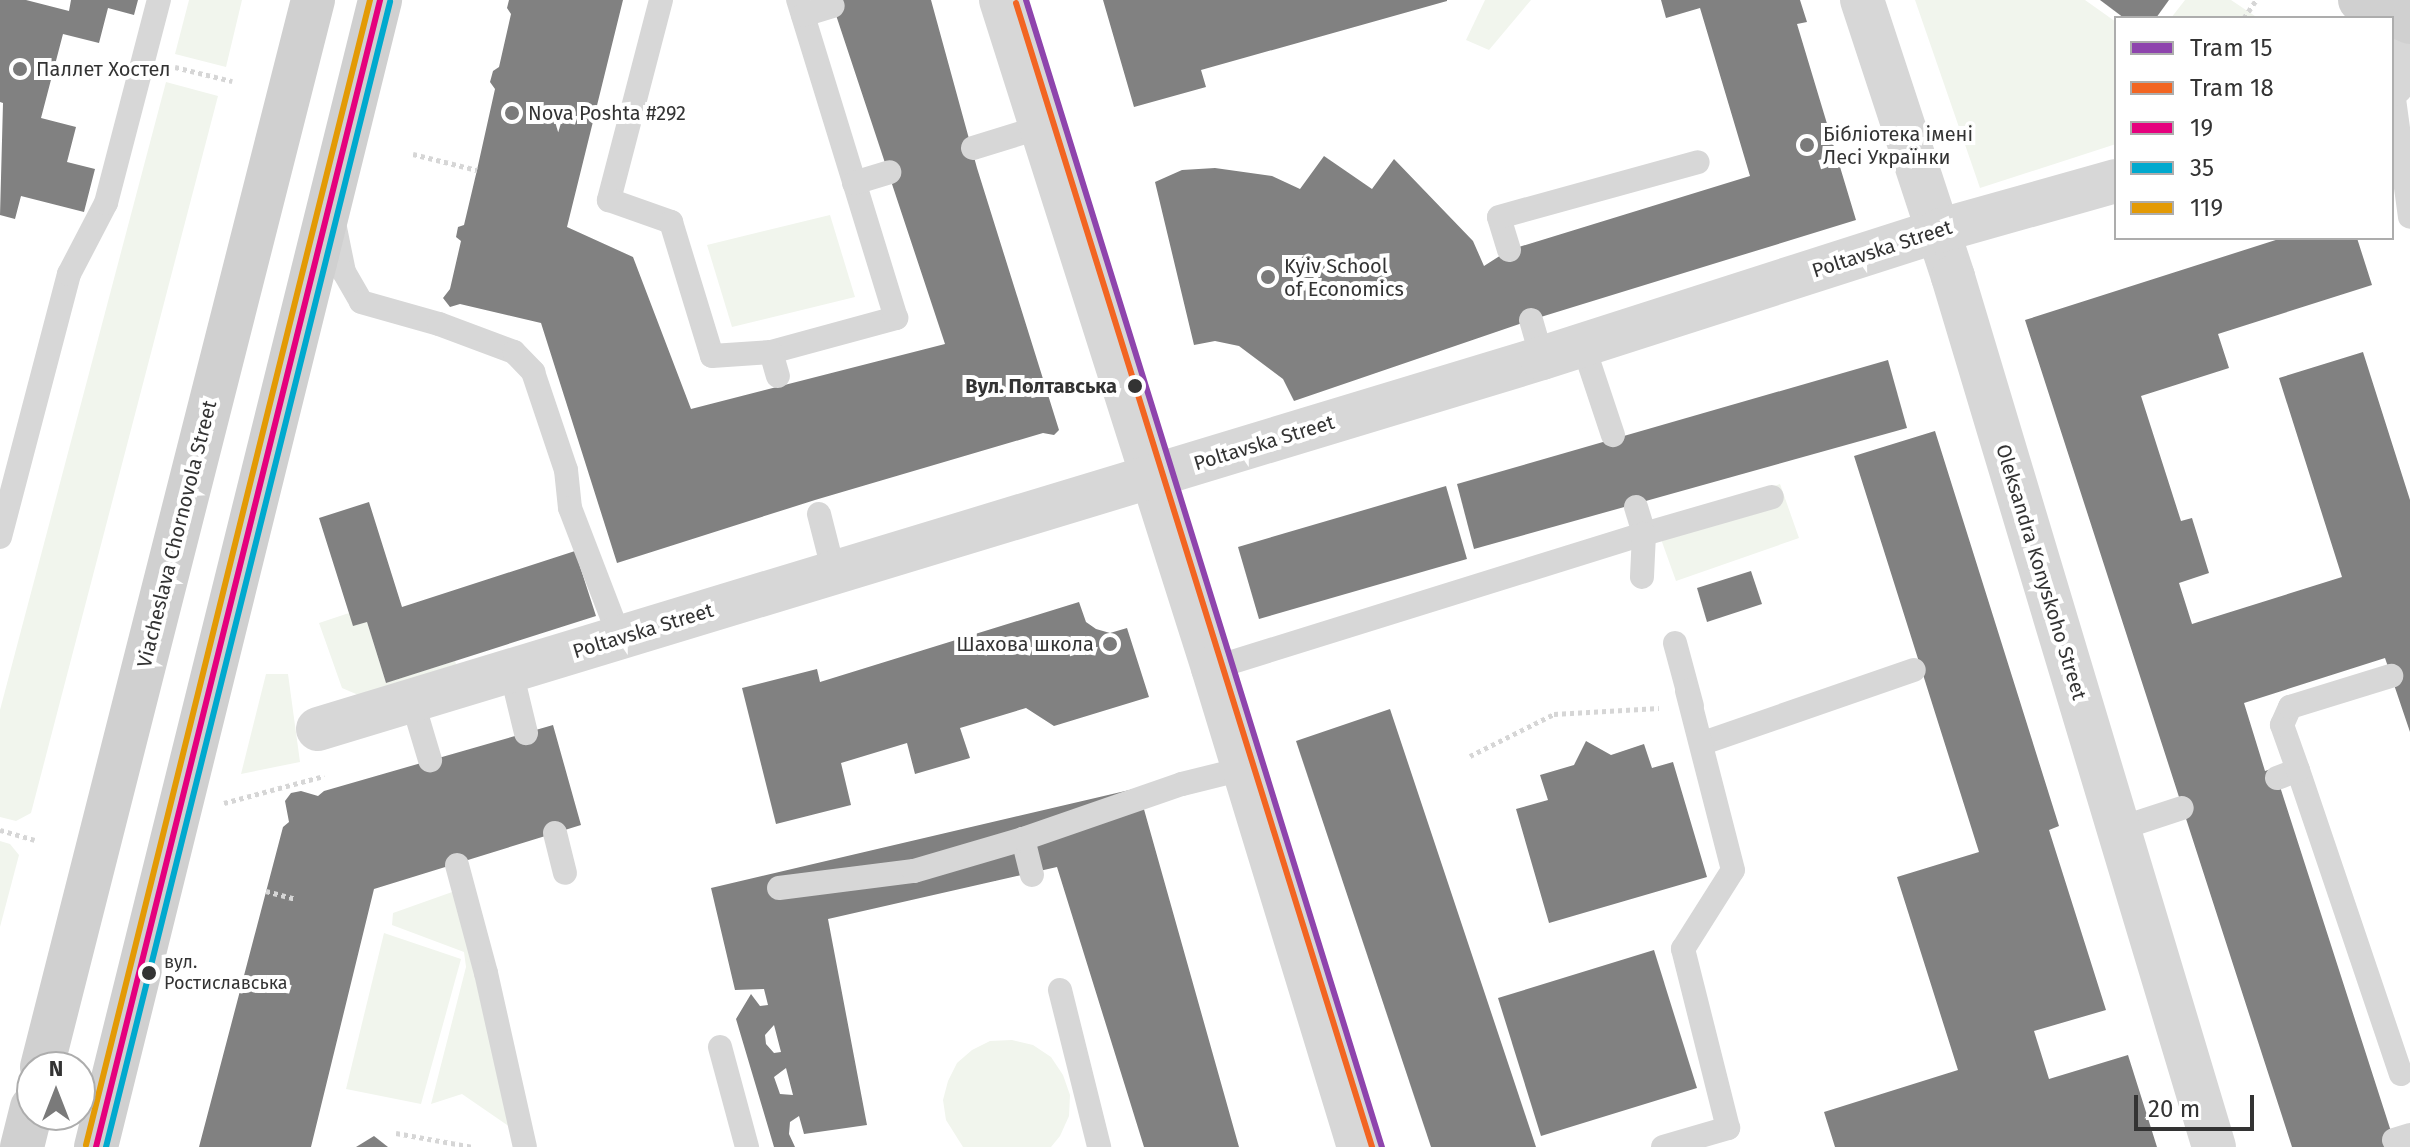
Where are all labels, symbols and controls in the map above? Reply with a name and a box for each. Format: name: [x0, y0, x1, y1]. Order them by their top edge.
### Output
legend: [2114, 16, 2394, 240]
text: Tram 15: [2190, 34, 2273, 62]
place label: Паллет Хостел: [36, 57, 171, 81]
marker: Паллет Хостел: [11, 60, 29, 78]
text: Tram 18: [2190, 74, 2274, 102]
place label: Nova Poshta #292: [528, 101, 686, 125]
marker: Nova Poshta #292: [503, 104, 521, 122]
text: 19: [2190, 114, 2213, 142]
place label: Бібліотека імені Лесі Українки: [1823, 122, 1973, 169]
marker: Бібліотека імені Лесі Українки: [1798, 136, 1816, 154]
text: 35: [2190, 154, 2214, 182]
text: 119: [2190, 194, 2223, 222]
street label: Poltavska Street: [1809, 215, 1955, 283]
place label: Kyiv School of Economics: [1284, 254, 1404, 301]
marker: Kyiv School of Economics: [1259, 268, 1277, 286]
place label: Вул. Полтавська: [965, 374, 1117, 398]
marker: Вул. Полтавська: [1124, 375, 1146, 397]
street label: Viacheslava Chornovola Street: [132, 398, 222, 670]
street label: Poltavska Street: [1191, 410, 1337, 476]
street label: Oleksandra Konyskoho Street: [1991, 441, 2091, 703]
street label: Poltavska Street: [570, 598, 716, 664]
place label: Шахова школа: [956, 632, 1094, 656]
marker: Шахова школа: [1101, 635, 1119, 653]
place label: вул. Ростиславська: [164, 952, 288, 994]
marker: вул. Ростиславська: [141, 965, 157, 981]
north arrow: [16, 1051, 96, 1131]
text: N: [49, 1055, 63, 1082]
scale bar: [2138, 1079, 2258, 1129]
text: 20 m: [2148, 1095, 2200, 1123]

